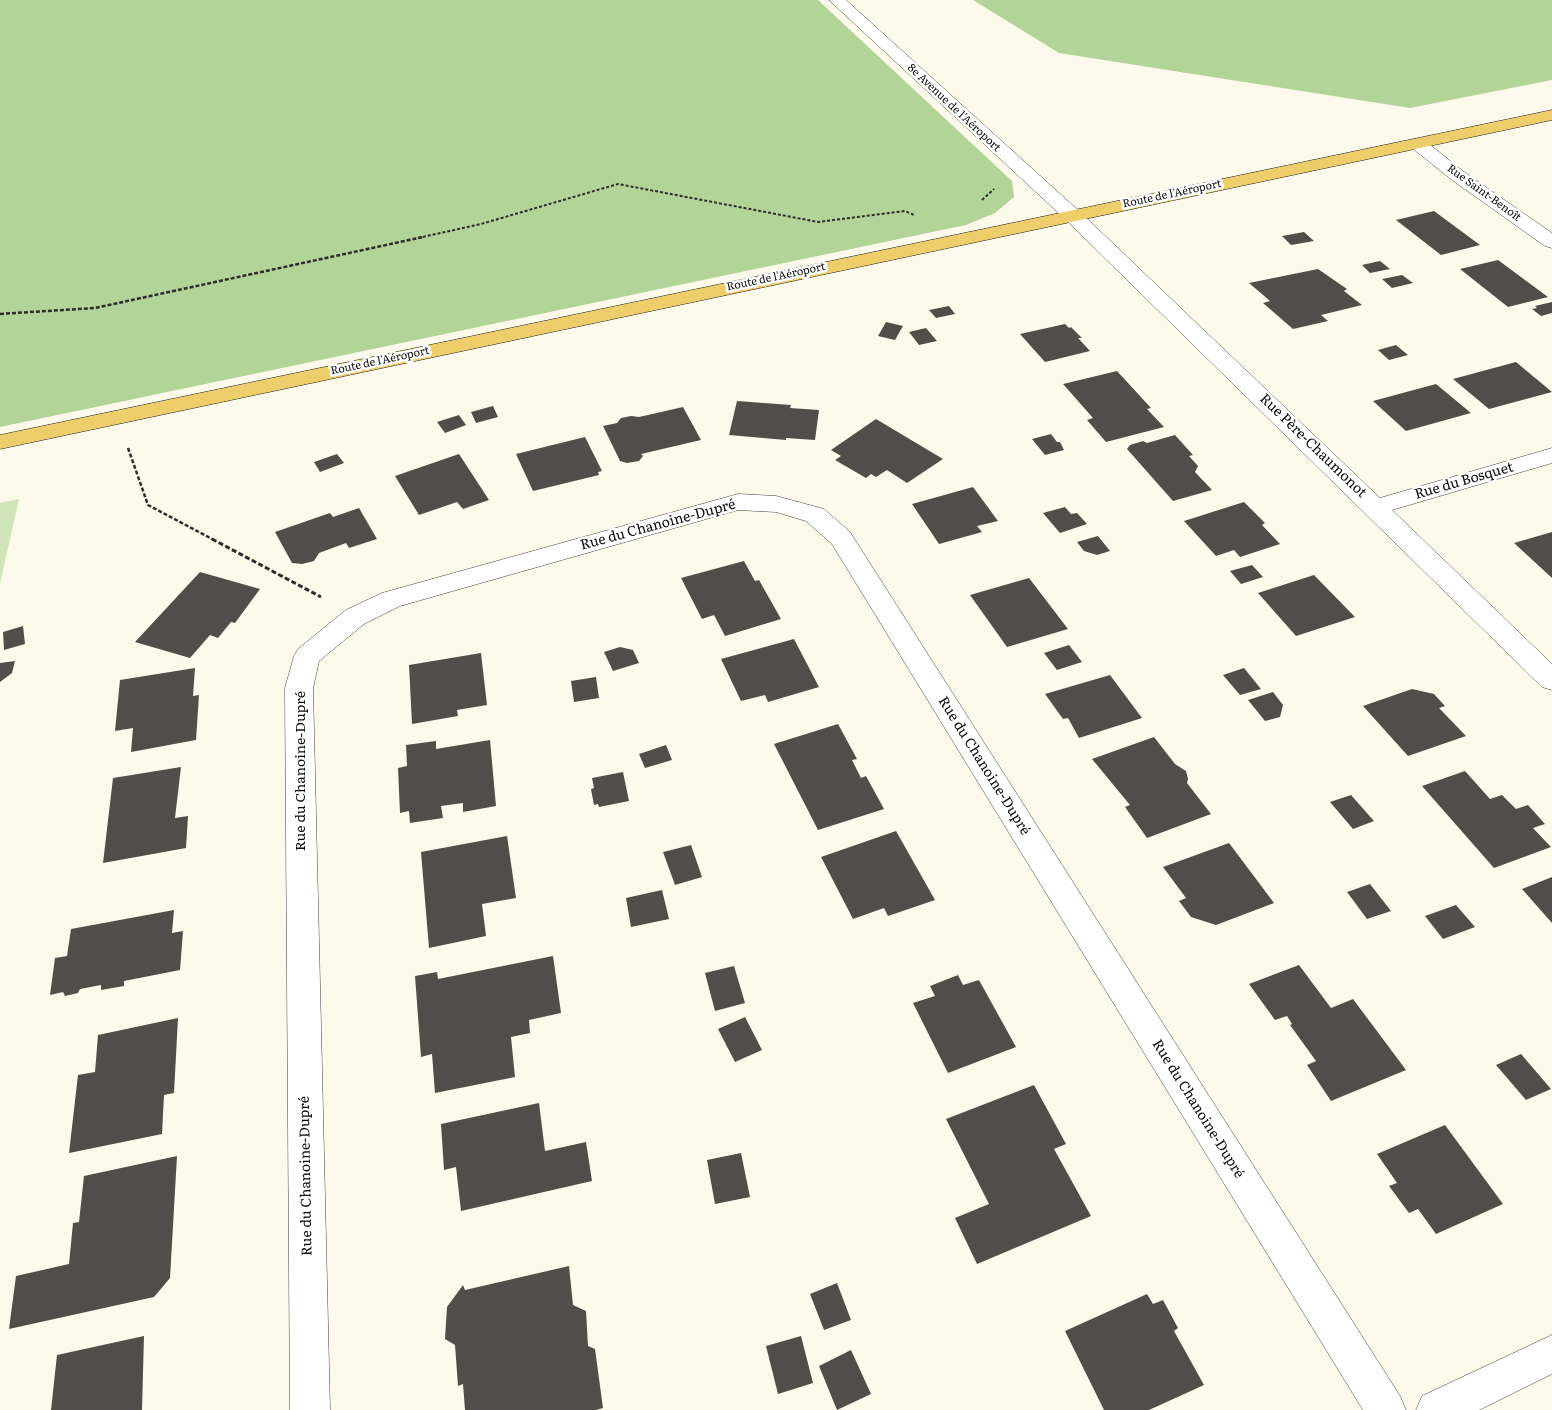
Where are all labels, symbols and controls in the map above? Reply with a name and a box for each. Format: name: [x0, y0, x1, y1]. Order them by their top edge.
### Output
street label: 8e Avenue de l'Aéroport: [905, 61, 1003, 155]
street label: Rue Saint-Benoît: [1445, 162, 1523, 224]
street label: Route de l'Aéroport: [1121, 177, 1223, 211]
street label: Route de l'Aéroport: [725, 260, 827, 294]
street label: Route de l'Aéroport: [329, 344, 431, 378]
street label: Rue Père-Chaumonot: [1256, 391, 1370, 501]
street label: Rue du Bosquet: [1413, 459, 1515, 503]
street label: Rue du Chanoine-Dupré: [579, 496, 737, 554]
street label: Rue du Chanoine-Dupré: [293, 691, 309, 851]
street label: Rue du Chanoine-Dupré: [934, 694, 1034, 838]
street label: Rue du Chanoine-Dupré: [1148, 1037, 1248, 1181]
street label: Rue du Chanoine-Dupré: [296, 1096, 316, 1256]

